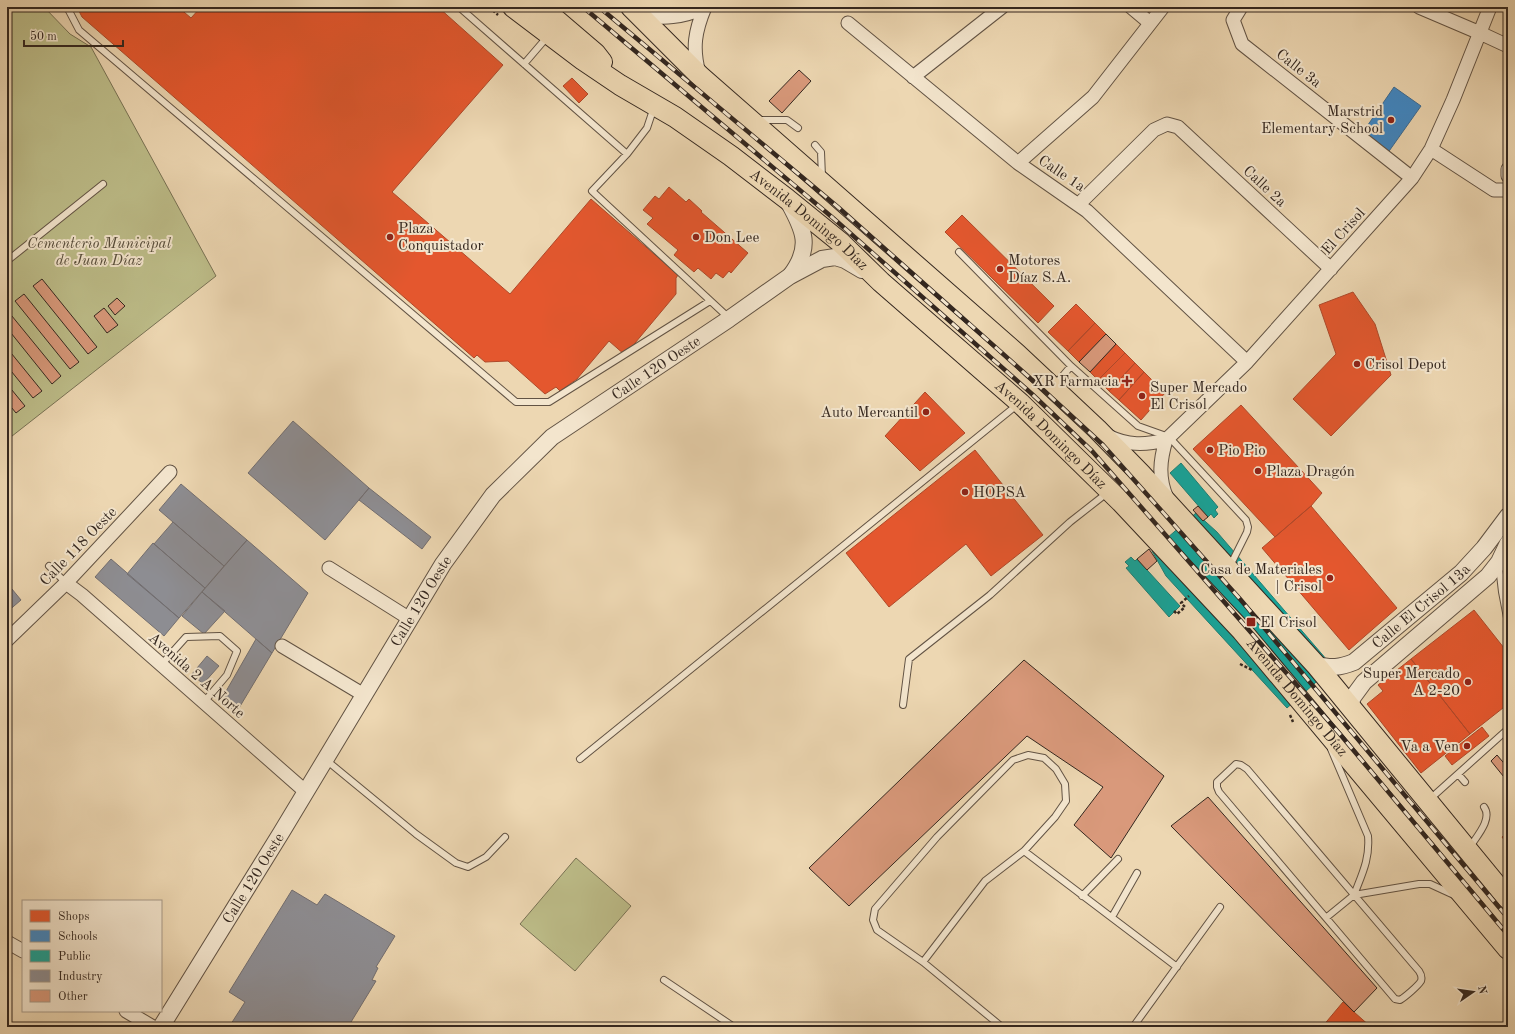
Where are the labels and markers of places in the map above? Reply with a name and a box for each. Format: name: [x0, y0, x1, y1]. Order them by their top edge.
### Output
place label: Marstrid Elementary School: [1261, 105, 1383, 137]
marker: Marstrid Elementary School: [1386, 115, 1396, 125]
place label: Plaza Conquistador: [398, 222, 484, 254]
place label: Don Lee: [704, 231, 759, 246]
marker: Plaza Conquistador: [385, 232, 395, 242]
marker: Don Lee: [691, 232, 701, 242]
place label: Motores Díaz S.A.: [1008, 254, 1071, 286]
marker: Motores Díaz S.A.: [995, 264, 1005, 274]
place label: Crisol Depot: [1365, 358, 1447, 373]
marker: Crisol Depot: [1352, 359, 1362, 369]
place label: XR Farmacia: [1033, 375, 1120, 390]
marker: XR Farmacia: [1122, 376, 1132, 386]
place label: Super Mercado El Crisol: [1150, 381, 1247, 413]
marker: Super Mercado El Crisol: [1137, 391, 1147, 401]
place label: Auto Mercantil: [821, 406, 918, 421]
marker: Auto Mercantil: [921, 407, 931, 417]
place label: Pio Pio: [1218, 444, 1266, 459]
marker: Pio Pio: [1205, 445, 1215, 455]
place label: Plaza Dragón: [1266, 465, 1355, 480]
marker: Plaza Dragón: [1253, 466, 1263, 476]
place label: HOPSA: [973, 486, 1026, 501]
marker: HOPSA: [960, 487, 970, 497]
place label: Casa de Materiales | Crisol: [1200, 563, 1322, 595]
marker: Casa de Materiales | Crisol: [1325, 573, 1335, 583]
marker: El Crisol: [1245, 616, 1257, 628]
place label: El Crisol: [1260, 616, 1317, 631]
place label: Super Mercado A 2-20: [1363, 667, 1460, 699]
marker: Super Mercado A 2-20: [1463, 677, 1473, 687]
place label: Va a Ven: [1400, 740, 1459, 755]
marker: Va a Ven: [1462, 741, 1472, 751]

